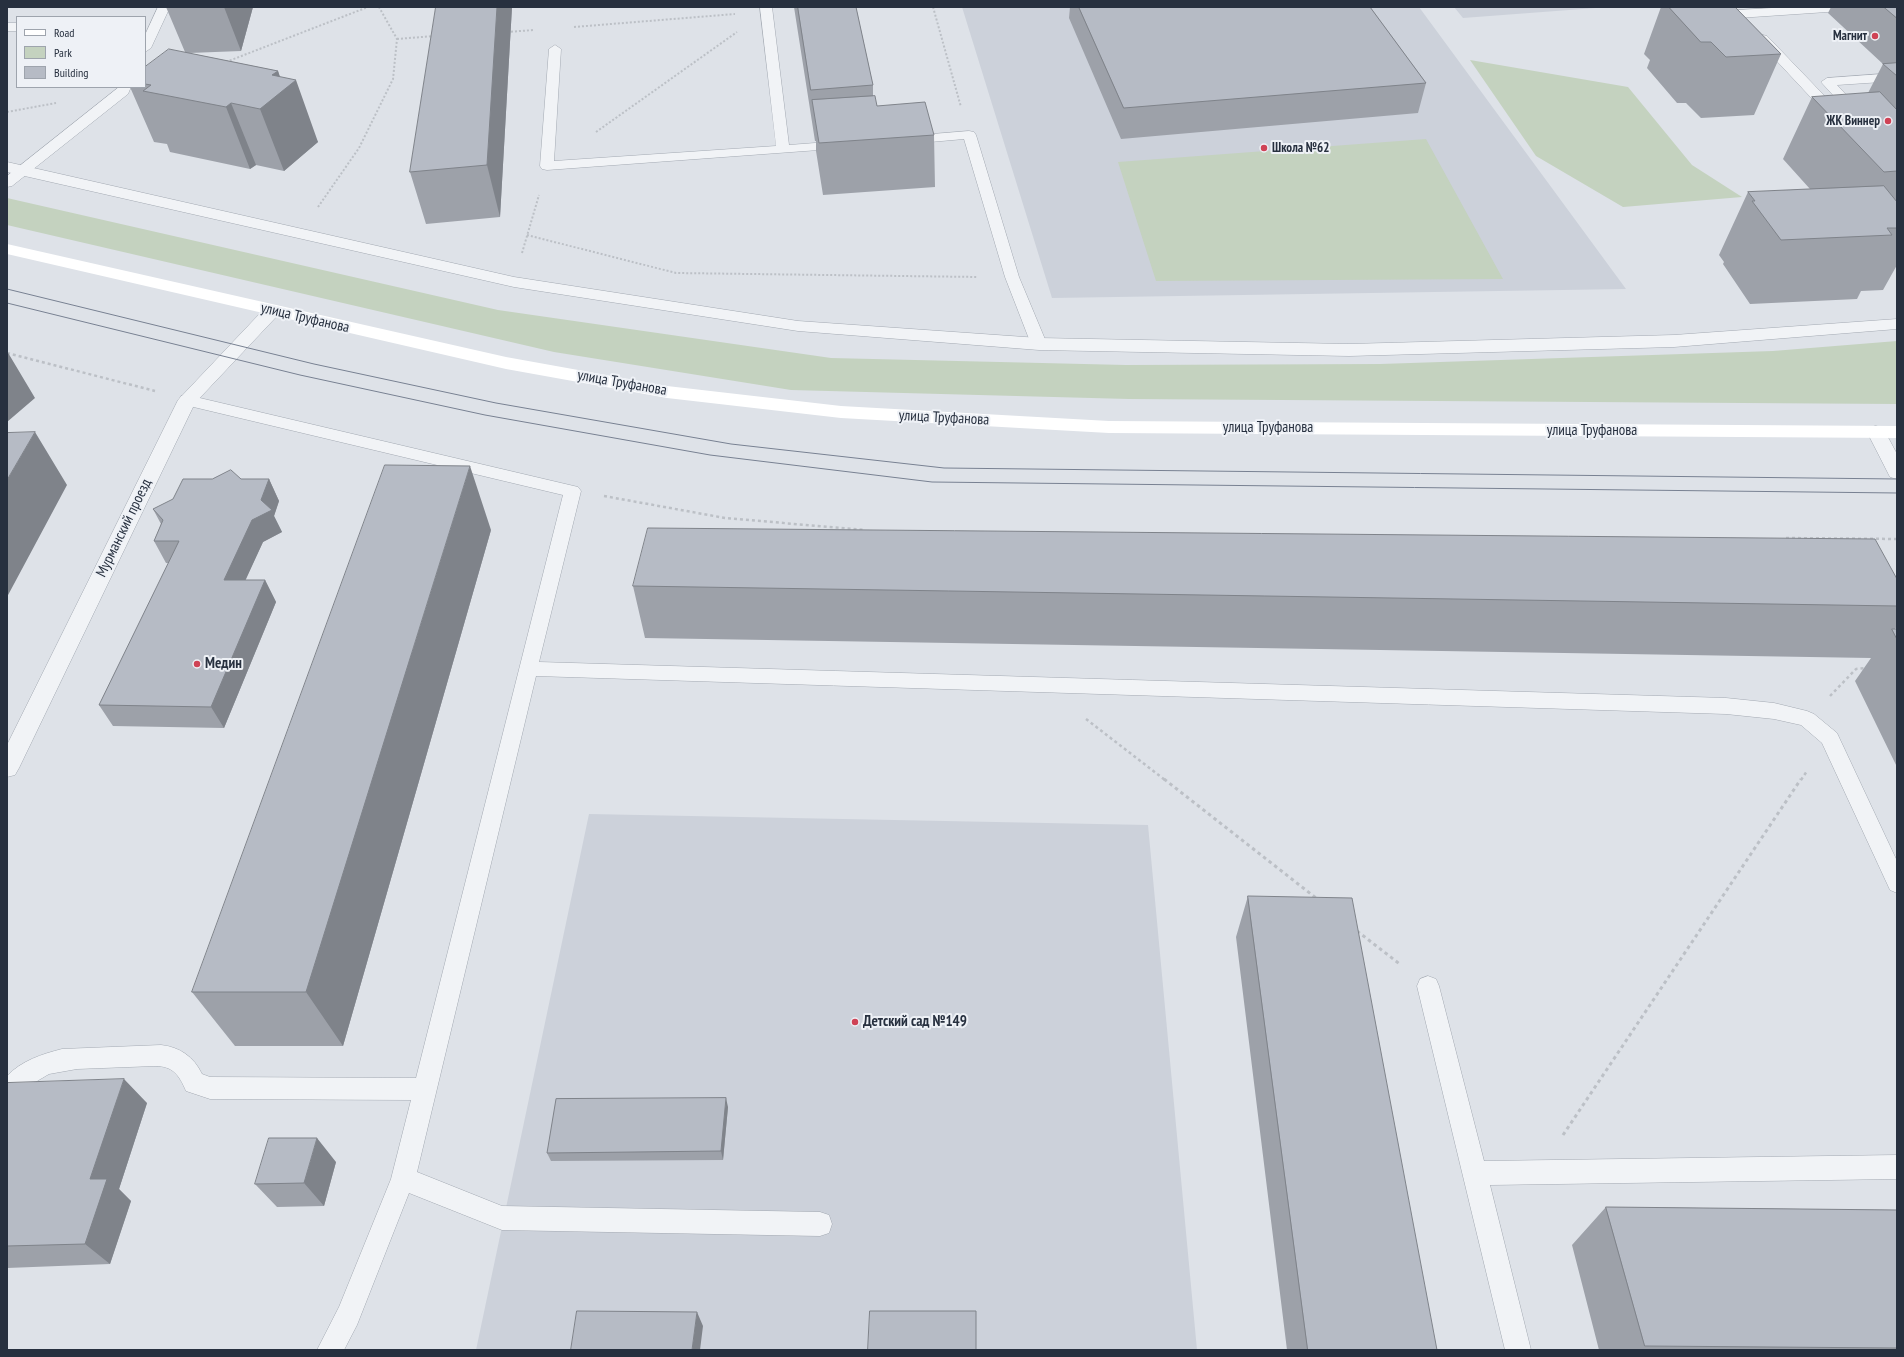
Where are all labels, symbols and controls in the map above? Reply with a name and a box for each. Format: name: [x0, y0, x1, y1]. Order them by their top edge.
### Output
legend: [16, 16, 146, 88]
text: Road: [54, 25, 74, 40]
place label: Магнит: [1833, 28, 1867, 44]
marker: Магнит: [1870, 31, 1880, 41]
text: Park: [54, 45, 72, 60]
text: Building: [54, 65, 89, 80]
place label: ЖК Виннер: [1826, 113, 1880, 129]
marker: ЖК Виннер: [1883, 116, 1893, 126]
place label: Школа №62: [1272, 140, 1329, 156]
marker: Школа №62: [1259, 143, 1269, 153]
street label: улица Труфанова: [259, 299, 351, 337]
street label: улица Труфанова: [576, 366, 668, 400]
street label: улица Труфанова: [898, 407, 990, 429]
street label: улица Труфанова: [1223, 419, 1313, 437]
street label: улица Труфанова: [1547, 422, 1637, 440]
street label: Мурманский проезд: [92, 476, 156, 580]
place label: Медин: [205, 655, 242, 673]
marker: Медин: [192, 659, 202, 669]
place label: Детский сад №149: [863, 1013, 967, 1031]
marker: Детский сад №149: [850, 1017, 860, 1027]

